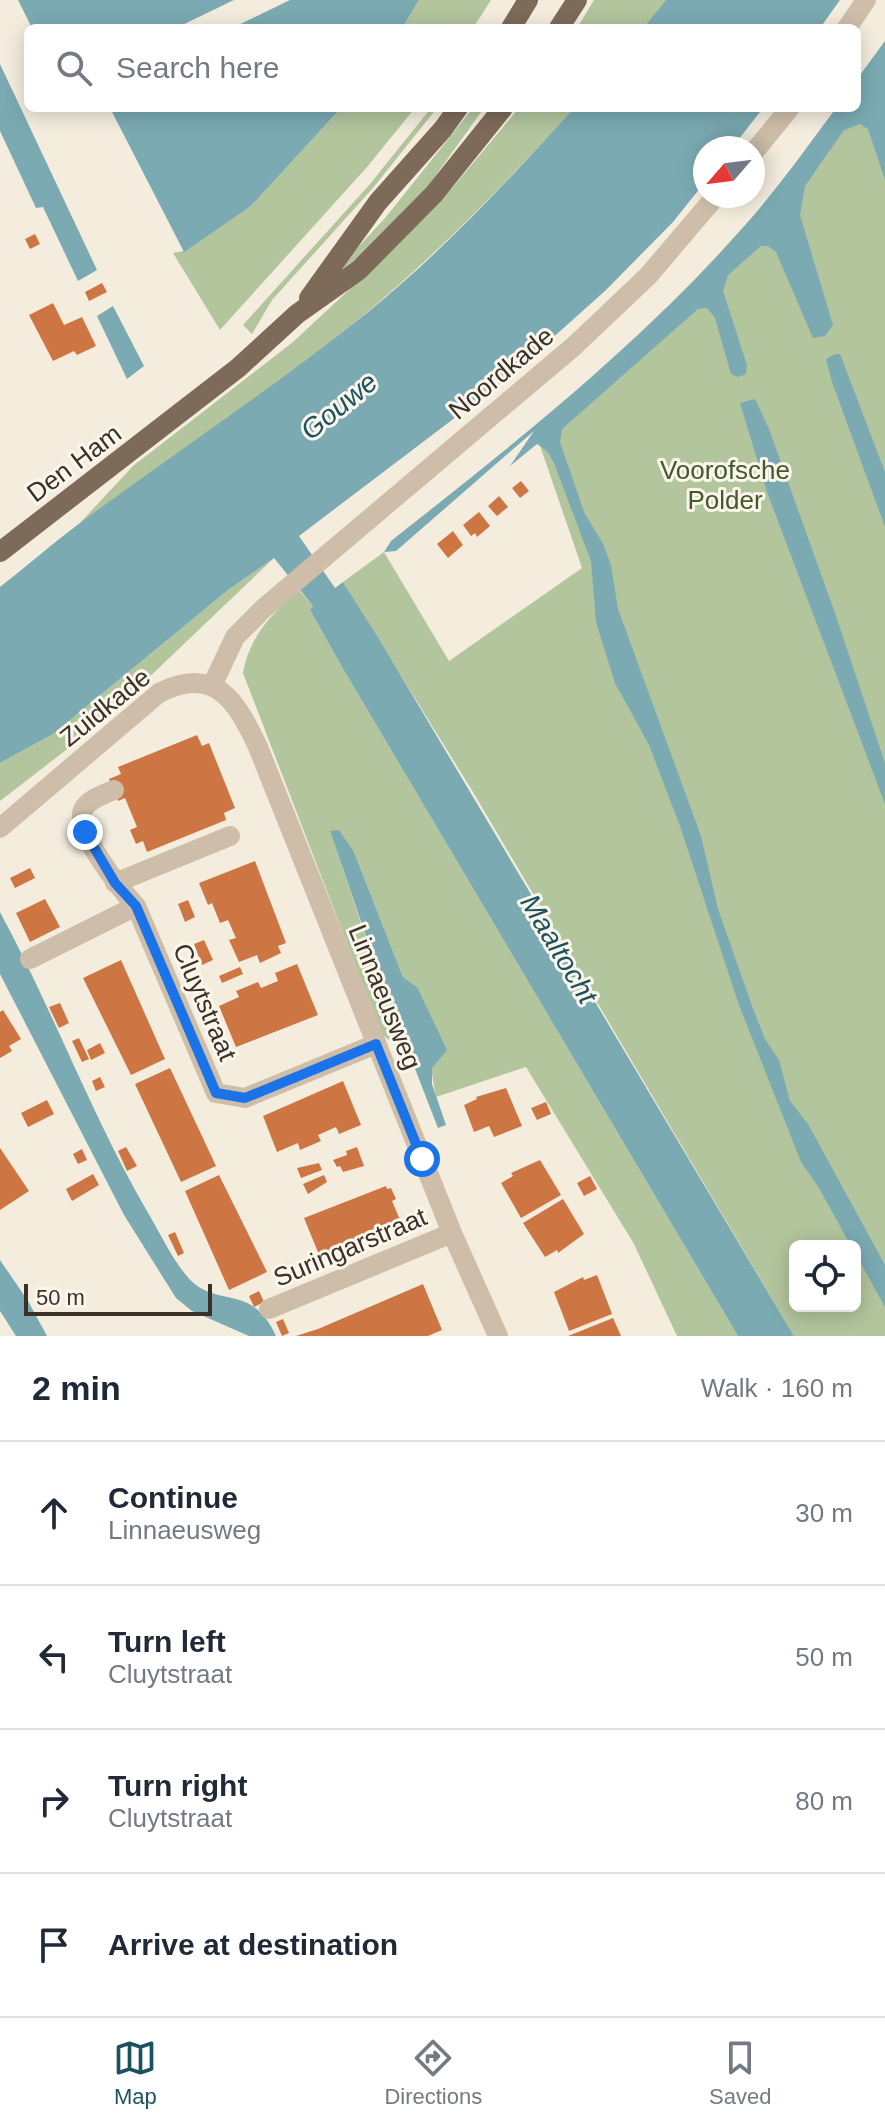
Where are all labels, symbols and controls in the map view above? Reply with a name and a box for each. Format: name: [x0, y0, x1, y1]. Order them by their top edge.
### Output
search box: [24, 24, 861, 112]
icon: search: [52, 46, 96, 90]
text: Search here: [116, 51, 279, 84]
north arrow: [693, 136, 765, 208]
street label: Noordkade: [443, 321, 559, 425]
water label: Gouwe: [295, 366, 383, 446]
street label: Den Ham: [21, 418, 127, 508]
park label: Voorofsche Polder: [660, 455, 790, 515]
street label: Zuidkade: [54, 662, 156, 752]
route end: [67, 814, 103, 850]
water label: Maaltocht: [514, 889, 604, 1010]
street label: Linnaeusweg: [342, 920, 428, 1074]
street label: Cluytstraat: [167, 939, 243, 1066]
route start: [404, 1141, 440, 1177]
street label: Suringarstraat: [269, 1201, 432, 1293]
map controls: [789, 1240, 861, 1312]
button: locate: [789, 1240, 861, 1312]
scale bar: [24, 1280, 212, 1316]
text: 50 m: [36, 1285, 85, 1310]
text: 2 min: [32, 1369, 121, 1407]
text: Walk · 160 m: [701, 1373, 853, 1403]
text: Continue: [108, 1481, 238, 1514]
icon: ahead: [32, 1491, 76, 1535]
text: 30 m: [795, 1498, 853, 1528]
text: Linnaeusweg: [108, 1515, 261, 1545]
text: Turn left: [108, 1625, 226, 1658]
icon: left: [32, 1635, 76, 1679]
text: 50 m: [795, 1642, 853, 1672]
text: Cluytstraat: [108, 1659, 232, 1689]
text: Turn right: [108, 1769, 247, 1802]
icon: right: [32, 1779, 76, 1823]
text: 80 m: [795, 1786, 853, 1816]
text: Cluytstraat: [108, 1803, 232, 1833]
icon: arrive: [32, 1923, 76, 1967]
text: Arrive at destination: [108, 1928, 398, 1961]
tab: Map: [113, 2036, 157, 2110]
tab: Directions: [384, 2036, 482, 2110]
tab: Saved: [709, 2036, 772, 2110]

